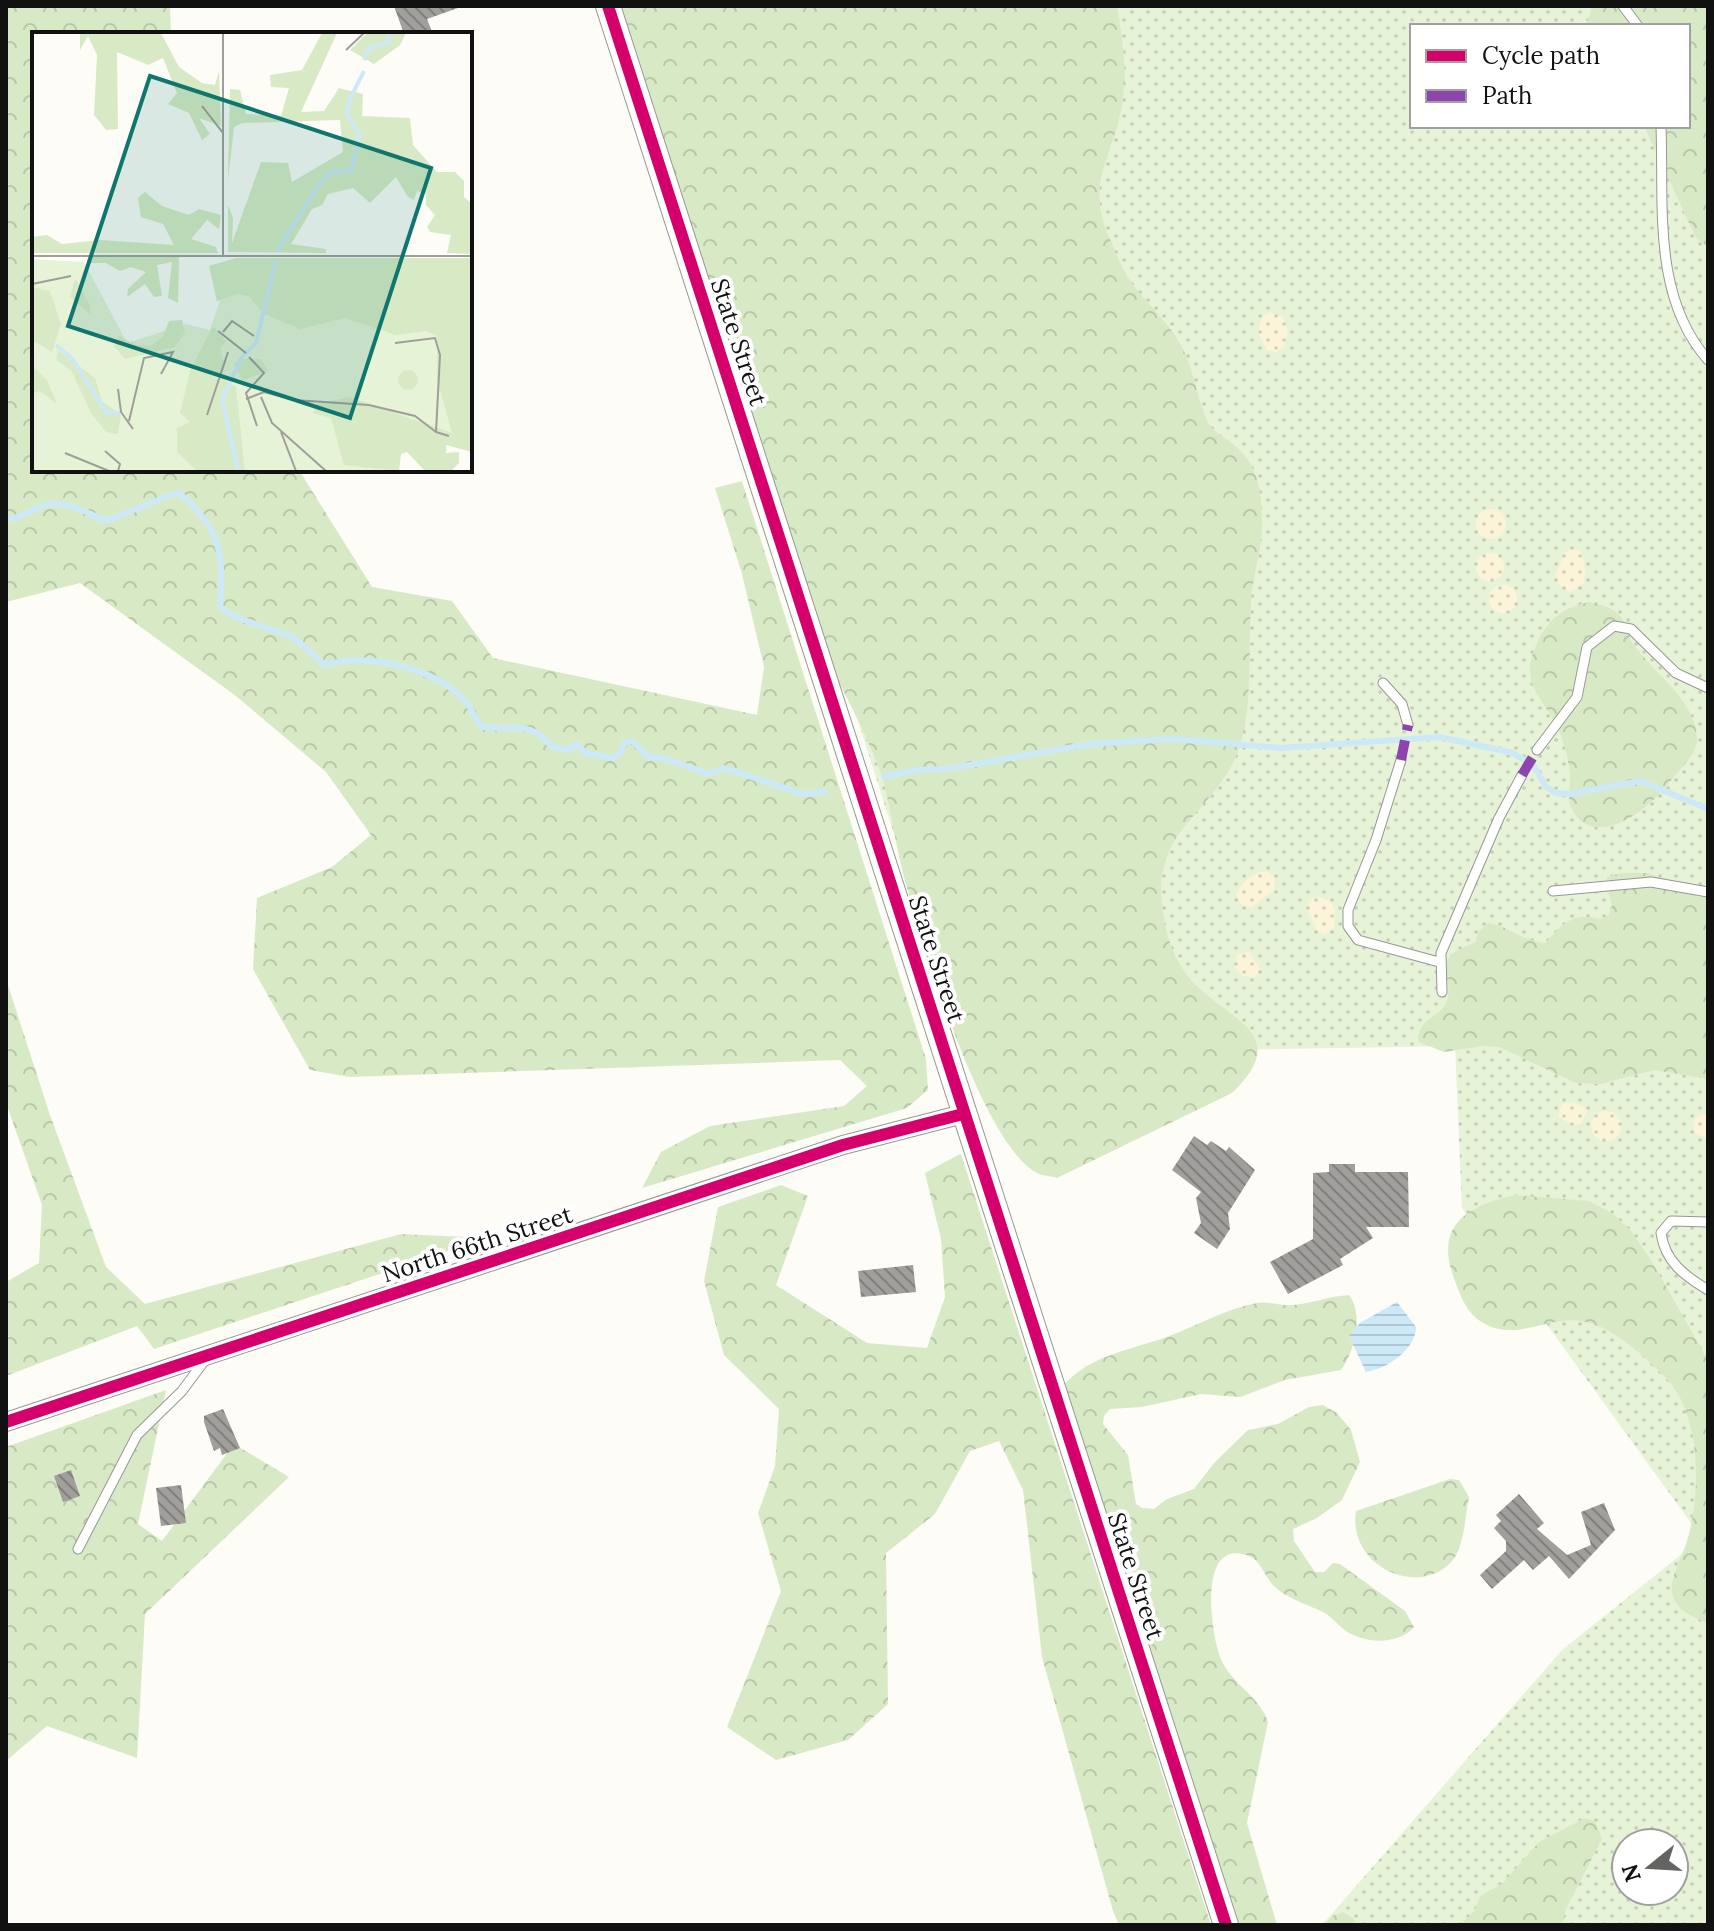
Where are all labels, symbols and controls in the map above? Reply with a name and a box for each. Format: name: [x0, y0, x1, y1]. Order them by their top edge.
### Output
legend: [1410, 24, 1690, 128]
inset map: [32, 32, 472, 472]
text: Cycle path: [1482, 40, 1600, 71]
text: Path: [1482, 80, 1532, 111]
street label: State Street: [704, 275, 774, 410]
street label: State Street: [902, 892, 972, 1027]
street label: North 66th Street: [378, 1198, 577, 1289]
street label: State Street: [1101, 1509, 1171, 1644]
north arrow: [1610, 1827, 1690, 1907]
text: N: [1615, 1861, 1647, 1886]

